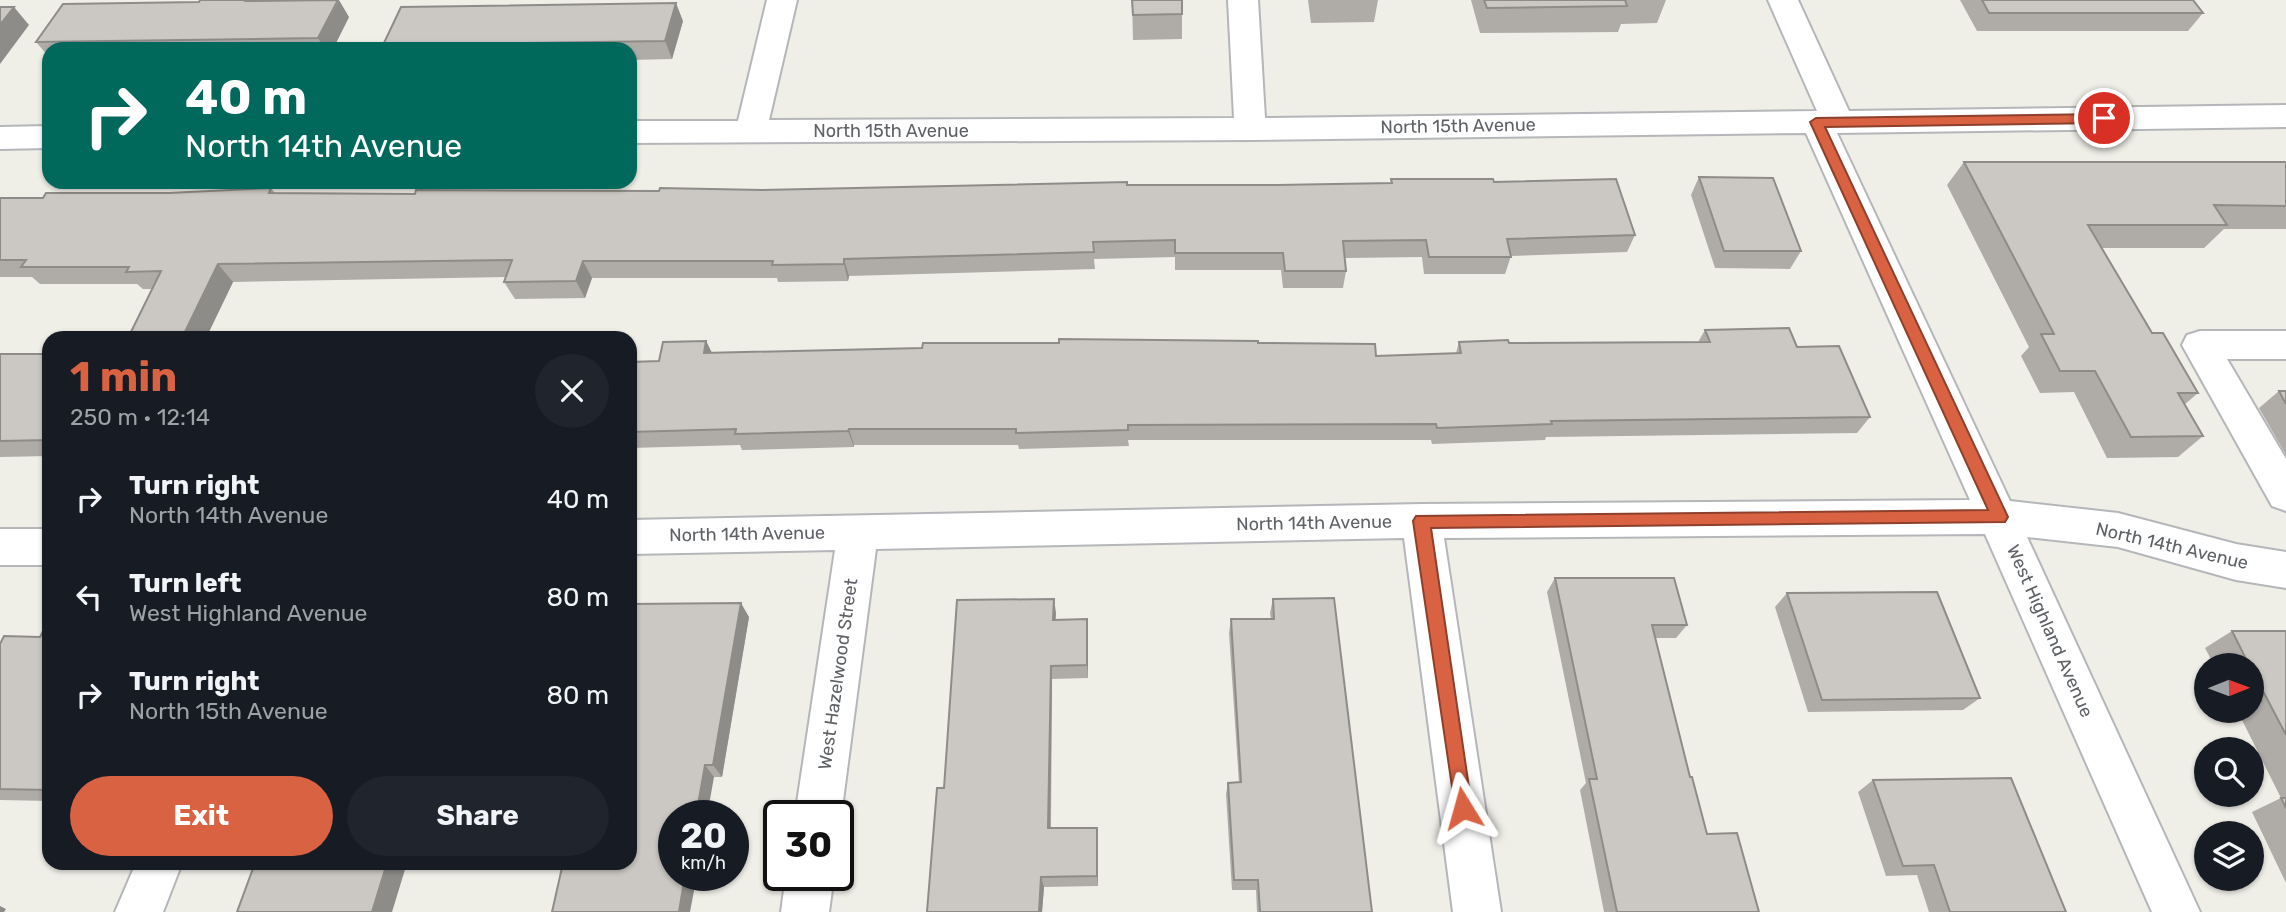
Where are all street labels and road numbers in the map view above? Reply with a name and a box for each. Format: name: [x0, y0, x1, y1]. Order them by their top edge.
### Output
street label: North 15th Avenue: [1380, 114, 1536, 138]
street label: North 15th Avenue: [813, 120, 969, 142]
street label: North 14th Avenue: [1236, 511, 1392, 535]
street label: North 14th Avenue: [2094, 518, 2250, 574]
street label: North 14th Avenue: [669, 522, 825, 546]
street label: West Highland Avenue: [2002, 541, 2098, 721]
street label: West Hazelwood Street: [814, 577, 862, 771]

